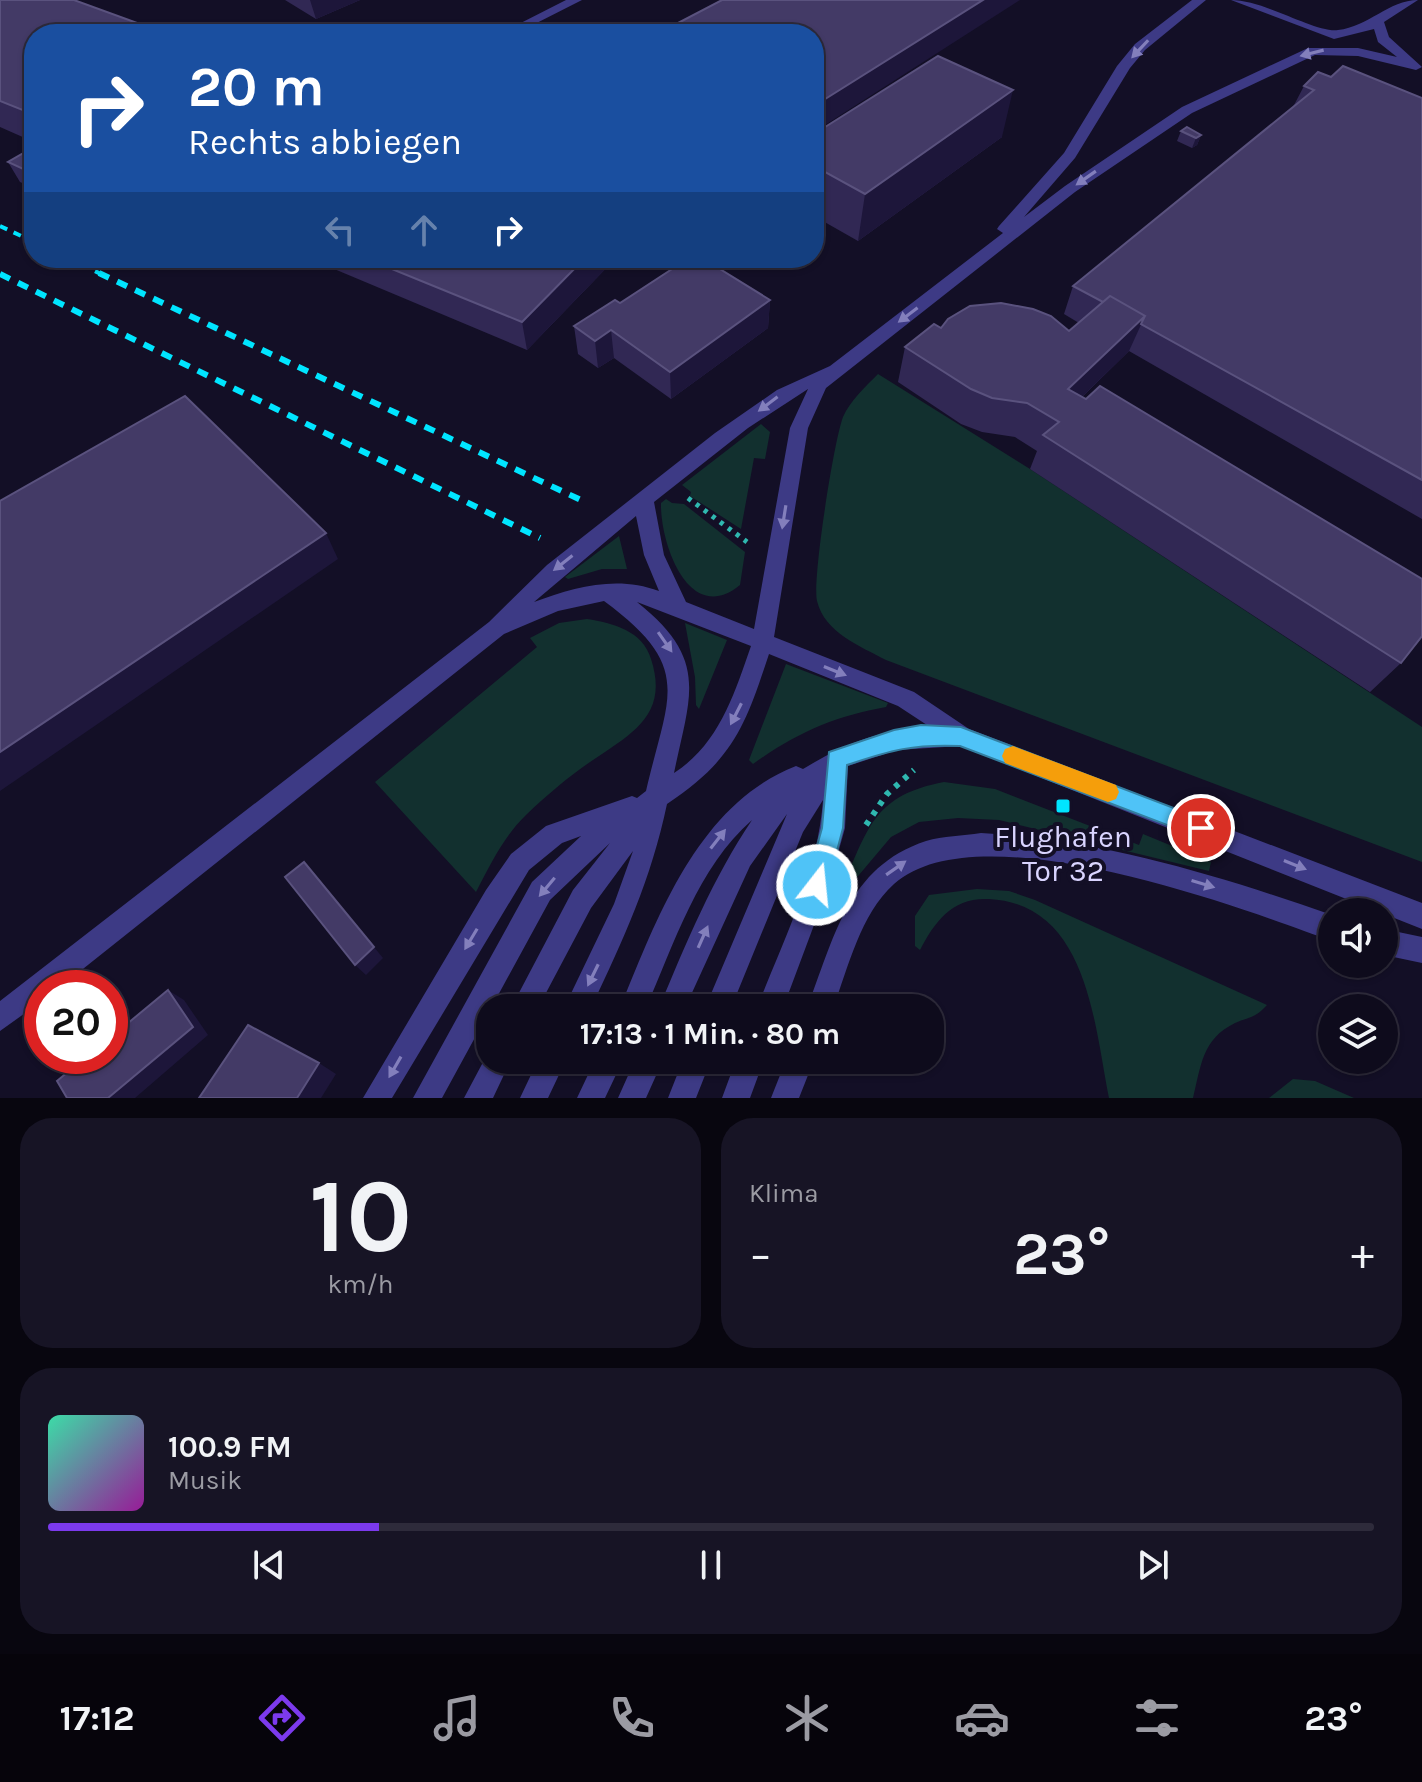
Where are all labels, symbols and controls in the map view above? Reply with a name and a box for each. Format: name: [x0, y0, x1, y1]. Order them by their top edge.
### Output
one-way arrow: [1131, 39, 1149, 58]
one-way arrow: [1300, 47, 1325, 59]
text: 20 m: [188, 54, 325, 119]
icon: right: [56, 56, 160, 160]
text: Rechts abbiegen: [188, 121, 462, 163]
one-way arrow: [1075, 169, 1096, 185]
icon: left: [318, 208, 362, 252]
icon: ahead: [402, 208, 446, 252]
icon: right: [486, 208, 530, 252]
one-way arrow: [897, 307, 919, 323]
one-way arrow: [758, 396, 778, 412]
one-way arrow: [777, 504, 790, 529]
one-way arrow: [553, 555, 573, 571]
one-way arrow: [657, 631, 673, 653]
one-way arrow: [823, 664, 847, 677]
one-way arrow: [730, 703, 743, 726]
pin: [1167, 794, 1235, 862]
marker: Flughafen Tor 32: [1054, 797, 1072, 815]
icon: arrive: [1179, 806, 1223, 850]
place label: Flughafen Tor 32: [994, 819, 1132, 889]
one-way arrow: [709, 829, 726, 849]
position arrow: [775, 843, 859, 927]
one-way arrow: [1283, 859, 1307, 872]
one-way arrow: [885, 860, 907, 876]
one-way arrow: [539, 876, 556, 896]
one-way arrow: [1192, 878, 1216, 891]
map controls: [1318, 898, 1398, 1074]
button: sound: [1318, 898, 1398, 978]
one-way arrow: [697, 925, 710, 948]
one-way arrow: [464, 928, 478, 950]
one-way arrow: [586, 964, 600, 987]
speed limit sign: 20: [24, 970, 128, 1074]
button: layers: [1318, 994, 1398, 1074]
text: 17:13 · 1 Min. · 80 m: [580, 1016, 840, 1052]
one-way arrow: [388, 1056, 402, 1078]
text: 10: [309, 1156, 412, 1277]
text: Klima: [749, 1178, 818, 1209]
text: 23°: [1013, 1219, 1110, 1289]
text: −: [749, 1229, 772, 1280]
text: +: [1351, 1229, 1374, 1280]
text: km/h: [328, 1269, 393, 1300]
text: 100.9 FM: [168, 1429, 292, 1465]
text: Musik: [168, 1465, 242, 1496]
icon: previous: [247, 1543, 291, 1587]
icon: pause: [689, 1543, 733, 1587]
icon: next: [1131, 1543, 1175, 1587]
icon: directions: [254, 1690, 310, 1746]
icon: music: [429, 1690, 485, 1746]
icon: phone: [604, 1690, 660, 1746]
icon: climate: [779, 1690, 835, 1746]
icon: car: [954, 1690, 1010, 1746]
icon: filters: [1129, 1690, 1185, 1746]
text: 17:12: [60, 1697, 135, 1739]
text: 23°: [1304, 1697, 1362, 1739]

